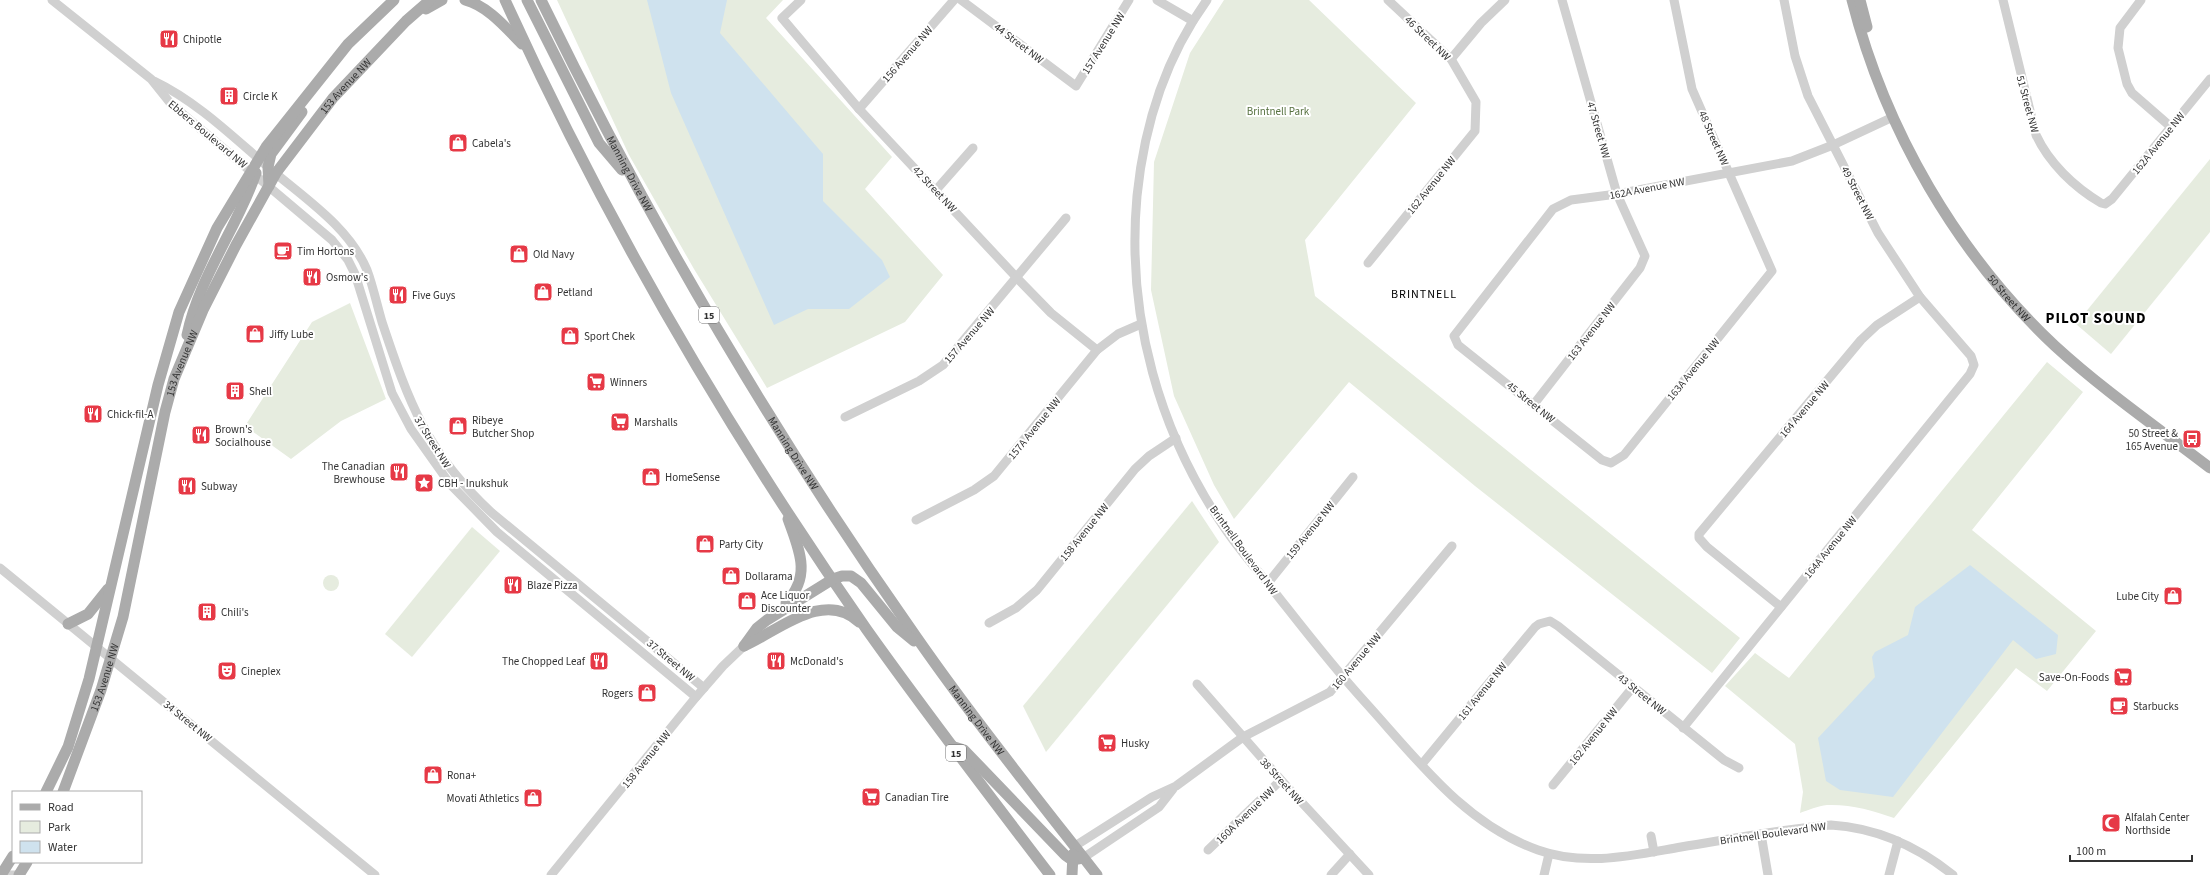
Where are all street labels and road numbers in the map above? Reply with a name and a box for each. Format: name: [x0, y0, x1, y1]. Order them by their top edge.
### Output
street label: 157 Avenue NW: [1078, 9, 1129, 77]
street label: 46 Street NW: [1401, 13, 1454, 64]
street label: 44 Street NW: [991, 20, 1047, 67]
street label: 156 Avenue NW: [879, 23, 936, 86]
street label: 153 Avenue NW: [316, 55, 375, 117]
street label: 51 Street NW: [2013, 74, 2042, 135]
street label: Ebbers Boulevard NW: [165, 97, 251, 172]
street label: 47 Street NW: [1583, 100, 1614, 161]
street label: 48 Street NW: [1695, 108, 1732, 168]
street label: 162A Avenue NW: [2129, 109, 2188, 178]
street label: Manning Drive NW: [603, 133, 656, 215]
street label: 162 Avenue NW: [1403, 153, 1460, 217]
street label: 42 Street NW: [909, 163, 960, 216]
street label: 49 Street NW: [1838, 164, 1878, 223]
street label: 162A Avenue NW: [1608, 174, 1686, 203]
street label: 50 Street NW: [1984, 271, 2034, 326]
street label: 163 Avenue NW: [1564, 299, 1619, 364]
street label: 157 Avenue NW: [941, 304, 998, 367]
road number: 15: [699, 307, 719, 323]
street label: 153 Avenue NW: [163, 327, 202, 398]
street label: 163A Avenue NW: [1664, 335, 1723, 404]
street label: 164 Avenue NW: [1776, 377, 1833, 441]
street label: 45 Street NW: [1503, 378, 1558, 427]
street label: 157A Avenue NW: [1005, 394, 1064, 463]
street label: 37 Street NW: [411, 413, 455, 471]
street label: Manning Drive NW: [764, 414, 822, 493]
street label: 159 Avenue NW: [1282, 498, 1339, 562]
street label: 158 Avenue NW: [1056, 500, 1113, 564]
street label: Brintnell Boulevard NW: [1206, 503, 1281, 598]
street label: 164A Avenue NW: [1801, 513, 1860, 582]
street label: 160 Avenue NW: [1328, 629, 1385, 693]
street label: 37 Street NW: [643, 636, 698, 685]
street label: 153 Avenue NW: [87, 641, 123, 714]
street label: 161 Avenue NW: [1454, 659, 1511, 723]
street label: 43 Street NW: [1614, 670, 1669, 719]
street label: Manning Drive NW: [945, 682, 1008, 759]
street label: 34 Street NW: [160, 697, 215, 746]
street label: 162 Avenue NW: [1565, 704, 1622, 768]
street label: 158 Avenue NW: [618, 727, 675, 791]
road number: 15: [946, 745, 966, 761]
street label: 38 Street NW: [1256, 755, 1307, 808]
street label: 160A Avenue NW: [1213, 783, 1278, 847]
street label: Brintnell Boulevard NW: [1719, 819, 1827, 848]

